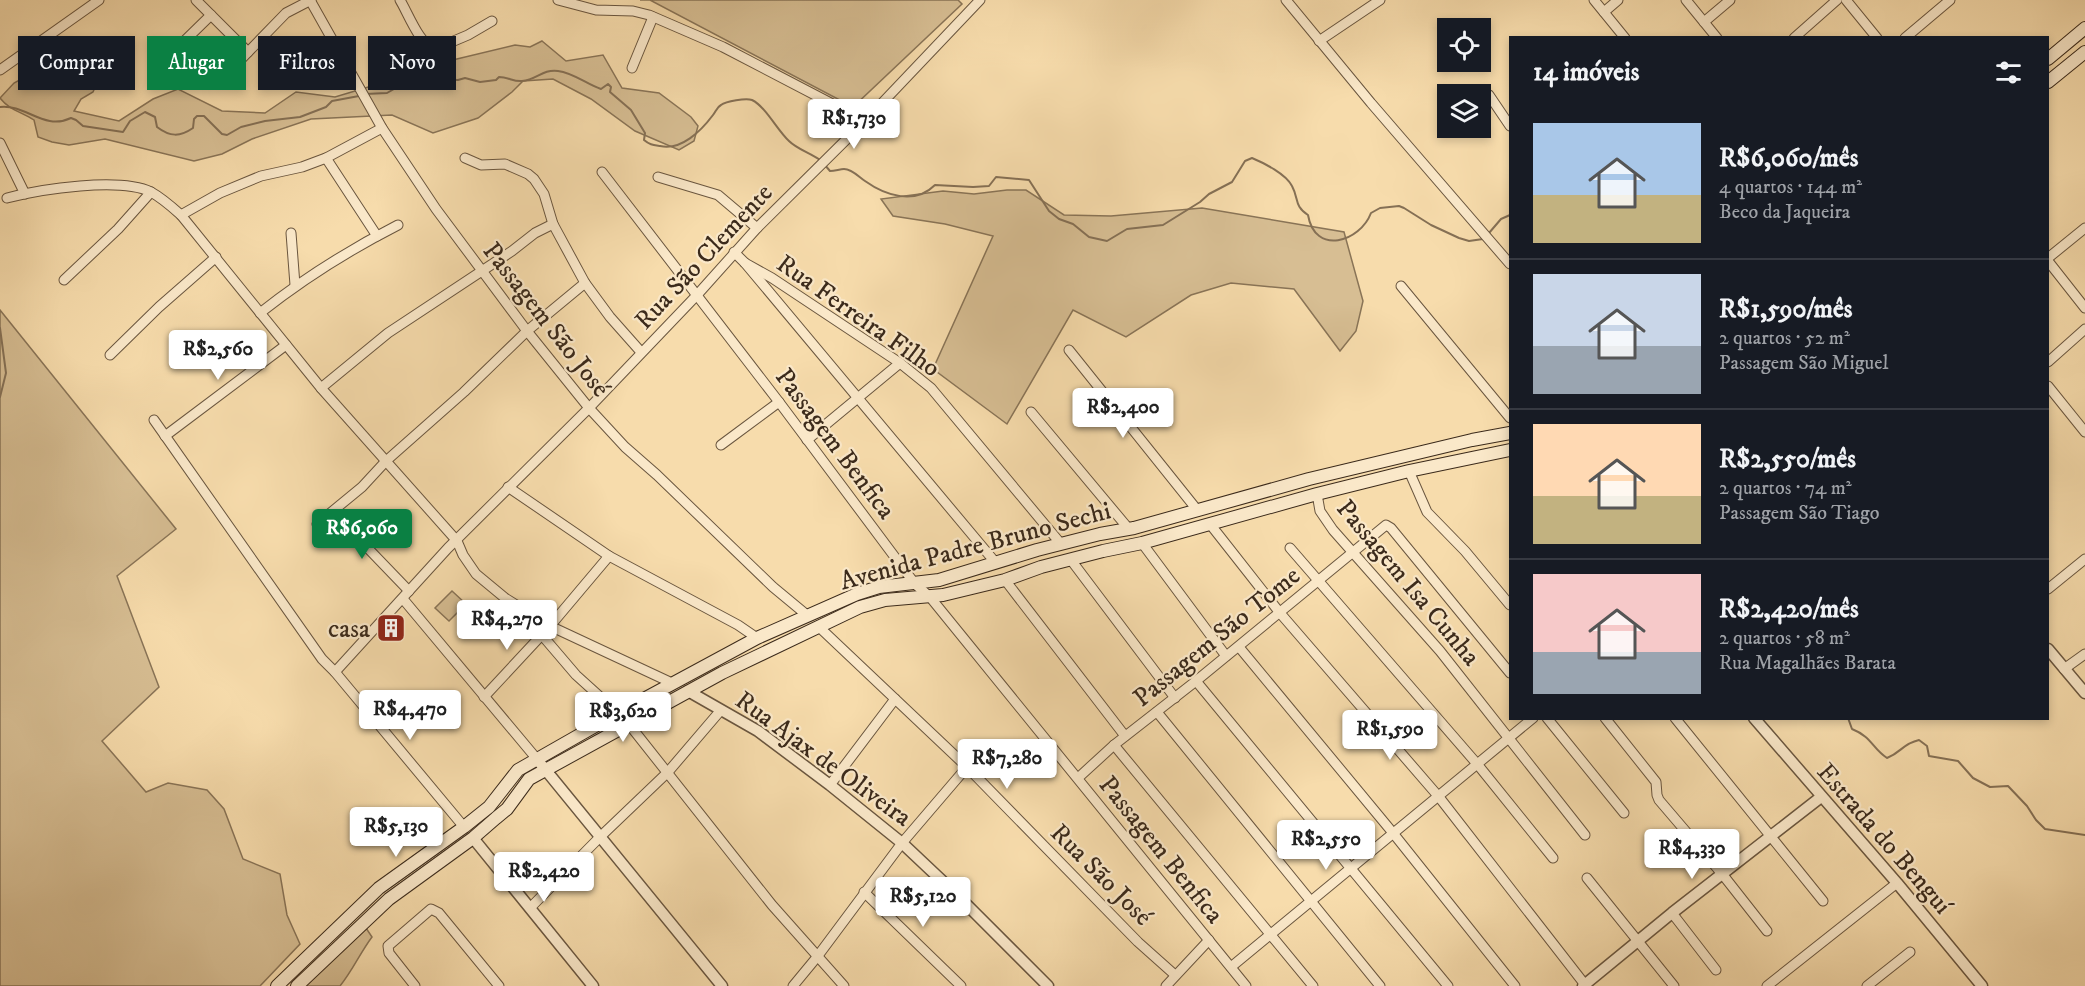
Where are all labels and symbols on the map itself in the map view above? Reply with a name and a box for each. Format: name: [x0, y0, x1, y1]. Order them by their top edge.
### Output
pin: R$1,730: [799, 99, 909, 150]
street label: Rua São Clemente: [628, 177, 780, 337]
street label: Passagem São José: [475, 236, 617, 404]
street label: Rua Ferreira Filho: [770, 248, 946, 385]
pin: R$2,560: [163, 330, 273, 381]
street label: Passagem Benfica: [767, 362, 902, 526]
pin: R$2,400: [1068, 388, 1178, 439]
street label: Passagem Isa Cunha: [1329, 493, 1487, 673]
street label: Avenida Padre Bruno Sechi: [836, 494, 1115, 599]
pin: R$6,060: [307, 509, 417, 560]
street label: Passagem São Tome: [1127, 560, 1307, 715]
pin: R$4,270: [452, 600, 562, 651]
building icon: casa: [375, 612, 407, 644]
place label: casa: [328, 613, 370, 646]
street label: Rua Ajax de Oliveira: [728, 684, 918, 834]
pin: R$4,470: [355, 690, 465, 741]
pin: R$3,620: [568, 692, 678, 743]
pin: R$1,590: [1335, 710, 1445, 761]
pin: R$7,280: [952, 739, 1062, 790]
street label: Estrada do Benguí: [1809, 757, 1959, 922]
street label: Passagem Benfica: [1091, 769, 1231, 931]
pin: R$5,130: [341, 807, 451, 858]
street label: Rua São José: [1043, 817, 1159, 933]
pin: R$2,550: [1271, 820, 1381, 871]
pin: R$4,330: [1637, 829, 1747, 880]
pin: R$2,420: [489, 852, 599, 903]
pin: R$5,120: [868, 877, 978, 928]

